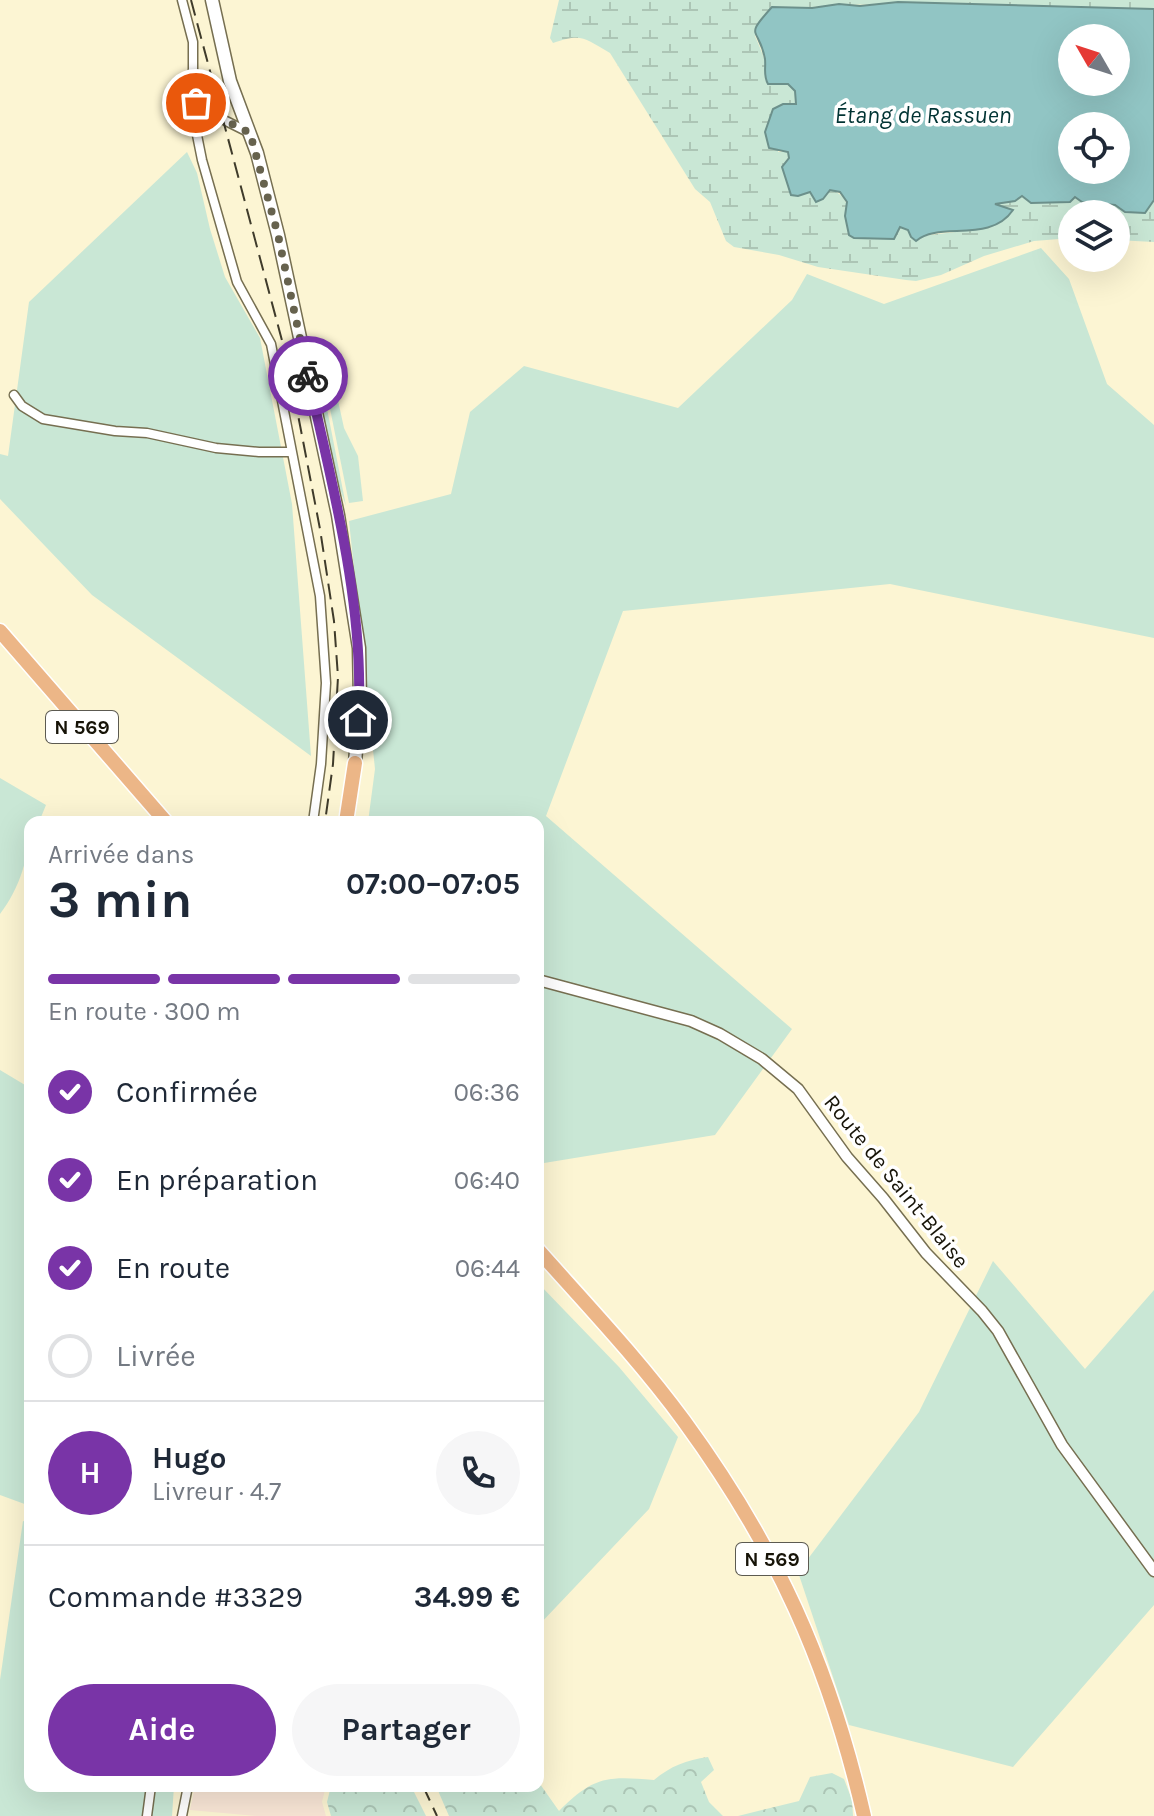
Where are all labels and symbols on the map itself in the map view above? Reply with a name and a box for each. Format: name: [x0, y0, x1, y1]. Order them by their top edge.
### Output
north arrow: [1058, 24, 1130, 96]
pin: [162, 69, 230, 137]
water label: Étang de Rassuen: [834, 101, 1012, 129]
courier: [268, 336, 348, 416]
pin: [324, 686, 392, 754]
road number: N 569: [46, 711, 118, 743]
street label: Route de Saint-Blaise: [818, 1090, 974, 1274]
road number: N 569: [736, 1543, 808, 1575]

